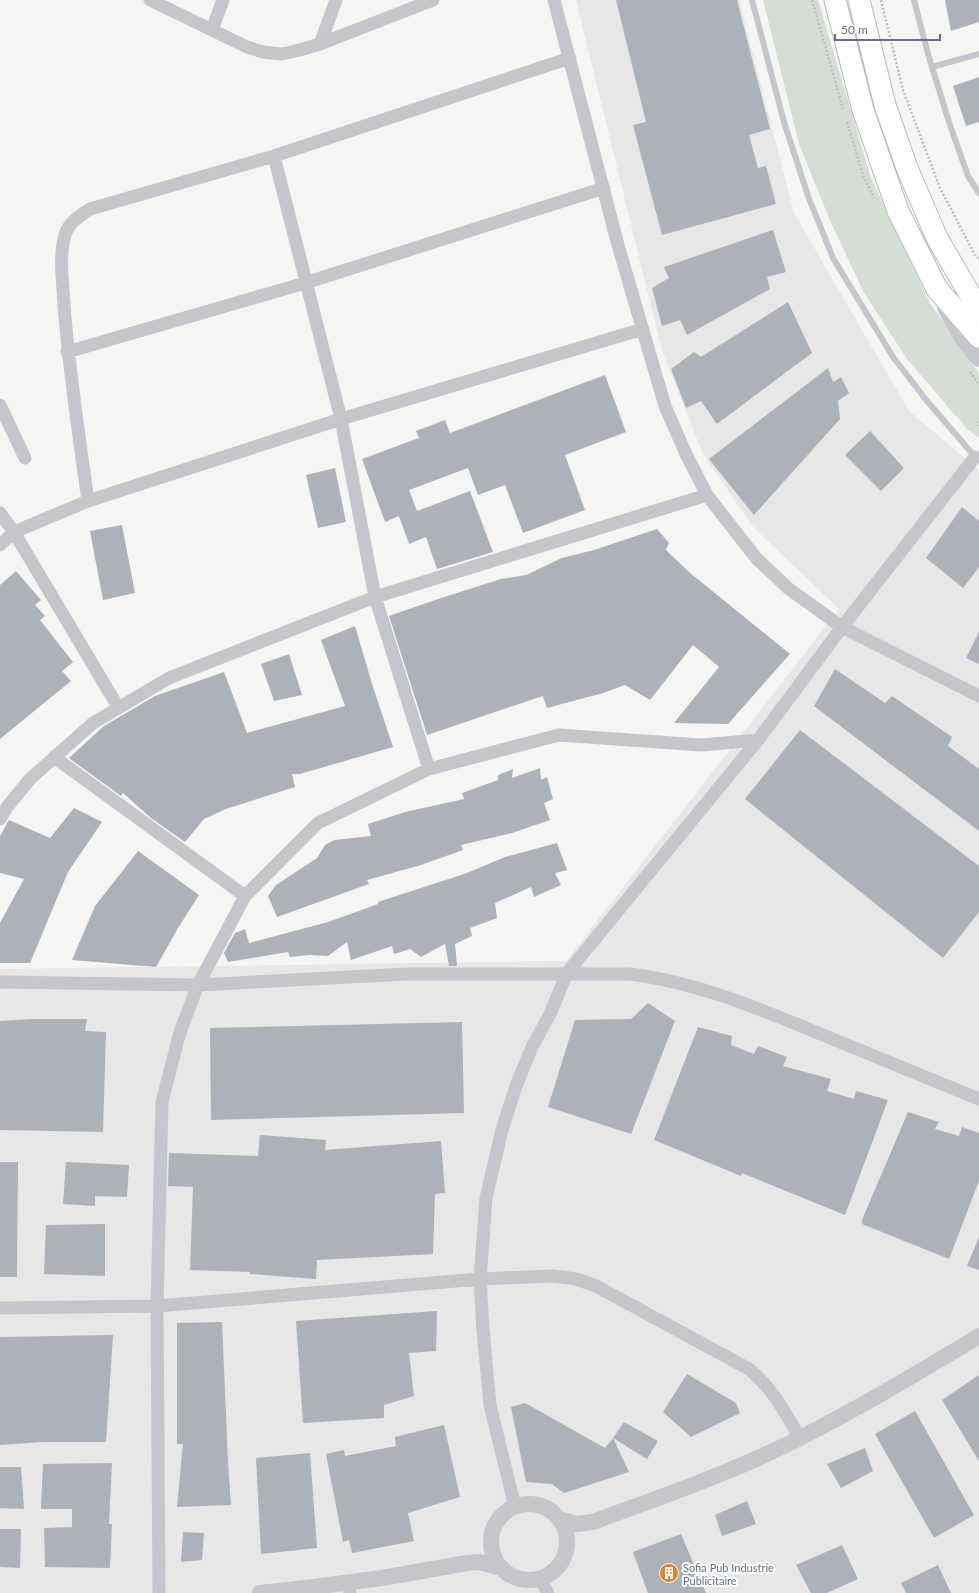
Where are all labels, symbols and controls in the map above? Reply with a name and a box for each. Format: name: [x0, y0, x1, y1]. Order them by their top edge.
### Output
scale bar: [835, 16, 940, 42]
text: 50 m: [841, 22, 868, 37]
place label: Sofia Pub Industrie Publicitaire: [683, 1561, 774, 1587]
building icon: Sofia Pub Industrie Publicitaire: [658, 1562, 680, 1584]

